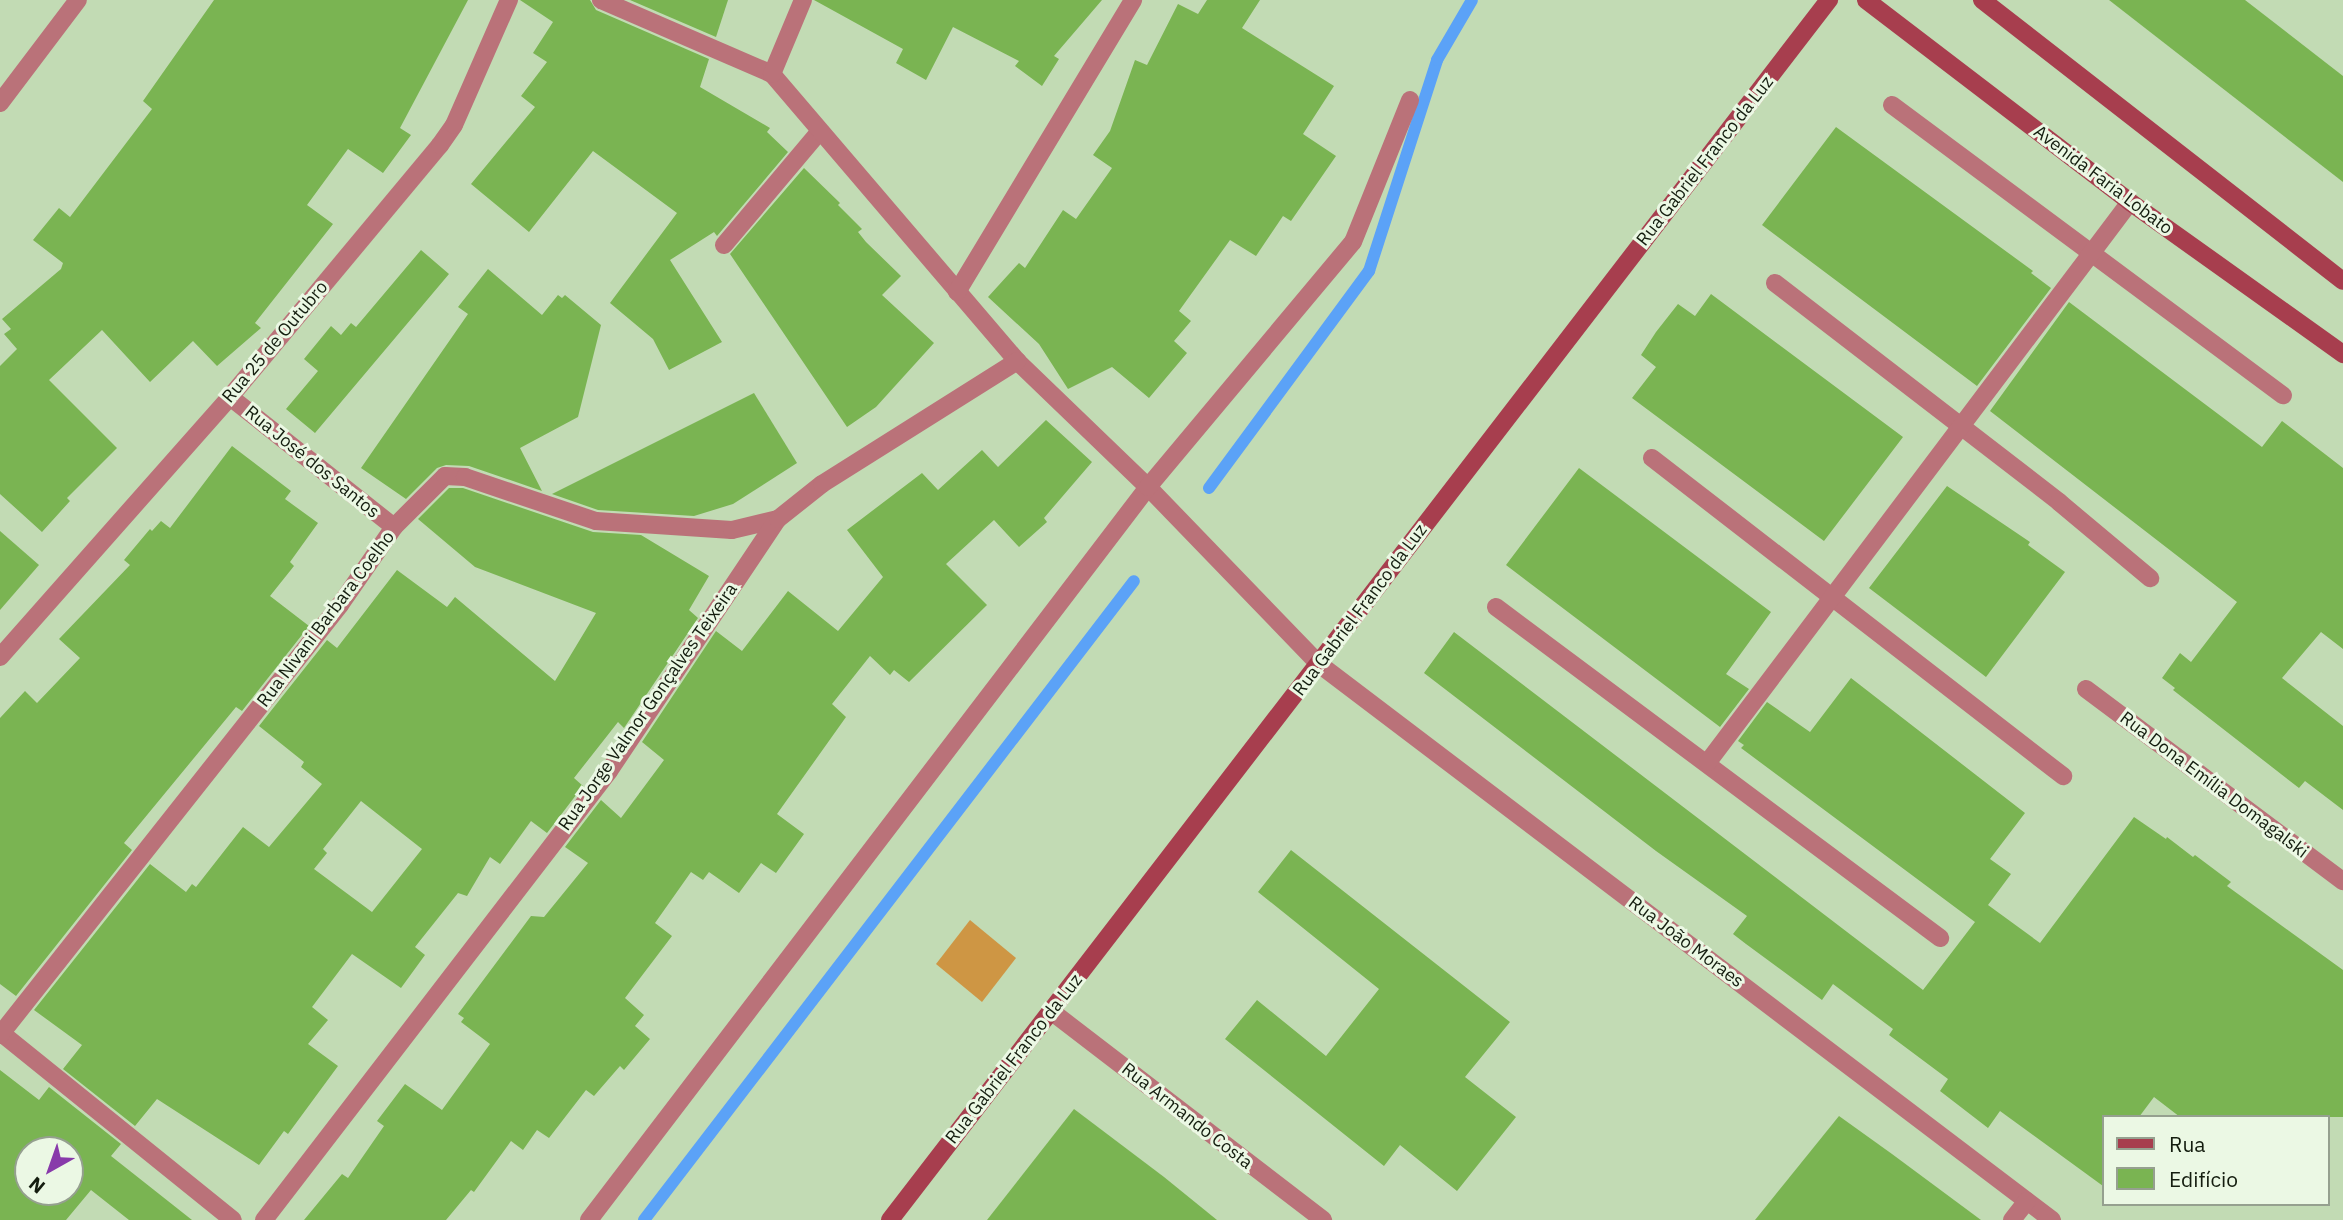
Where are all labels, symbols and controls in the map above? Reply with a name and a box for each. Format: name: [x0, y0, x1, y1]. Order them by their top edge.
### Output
street label: Rua Gabriel Franco da Luz: [1632, 72, 1778, 250]
street label: Avenida Faria Lobato: [2029, 121, 2177, 239]
street label: Rua 25 de Outubro: [218, 277, 332, 407]
street label: Rua José dos Santos: [240, 401, 384, 523]
street label: Rua Gabriel Franco da Luz: [1288, 520, 1432, 700]
street label: Rua Nivani Barbara Coelho: [253, 527, 399, 711]
street label: Rua Jorge Valmor Gonçalves Teixeira: [554, 579, 742, 835]
street label: Rua Dona Emília Domagalski: [2116, 707, 2312, 863]
street label: Rua João Moraes: [1624, 892, 1748, 992]
street label: Rua Gabriel Franco da Luz: [941, 970, 1087, 1148]
street label: Rua Armando Costa: [1117, 1058, 1257, 1174]
legend: [2102, 1115, 2329, 1206]
text: Rua: [2169, 1130, 2206, 1158]
north arrow: [14, 1136, 84, 1206]
text: Edifício: [2169, 1165, 2238, 1193]
text: N: [24, 1172, 50, 1199]

